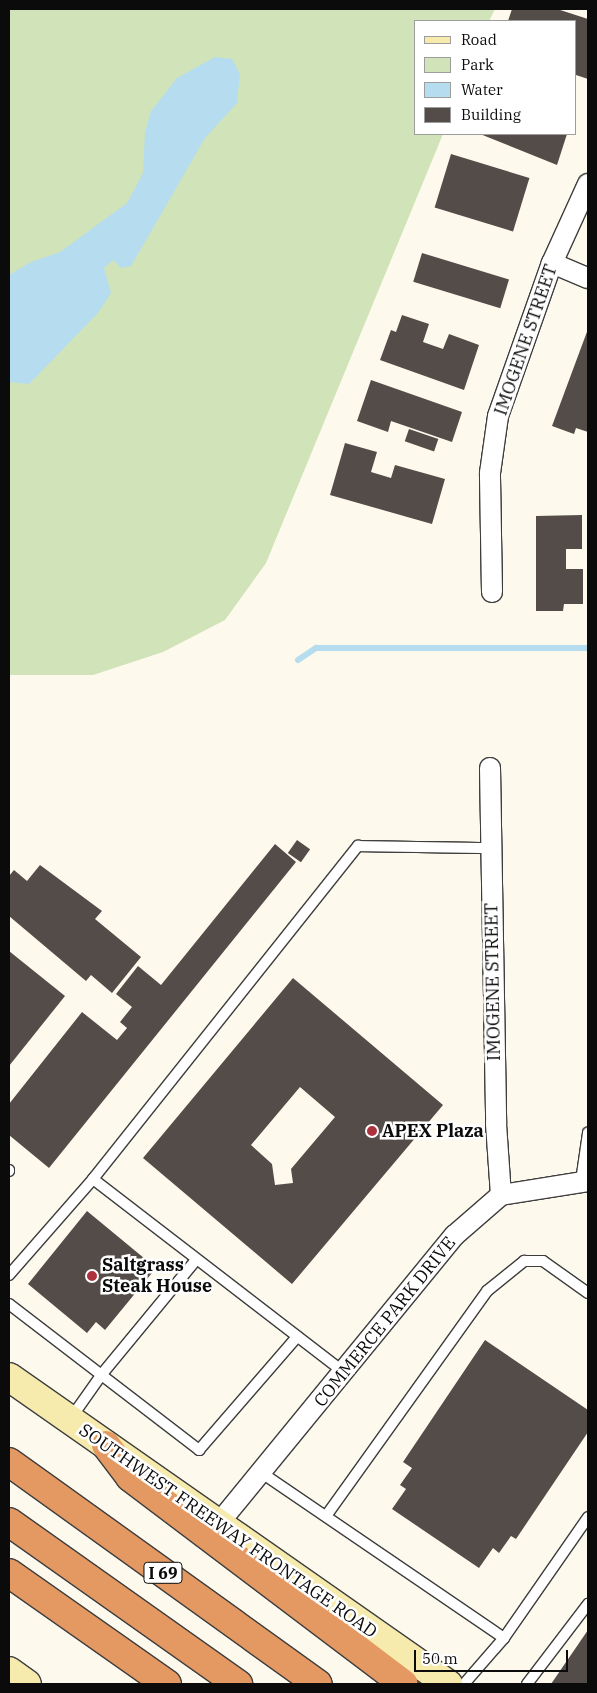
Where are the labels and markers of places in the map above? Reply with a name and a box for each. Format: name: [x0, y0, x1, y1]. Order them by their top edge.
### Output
place label: APEX Plaza: [382, 1120, 484, 1142]
marker: APEX Plaza: [366, 1125, 378, 1137]
place label: Saltgrass Steak House: [102, 1255, 212, 1298]
marker: Saltgrass Steak House: [86, 1270, 98, 1282]

